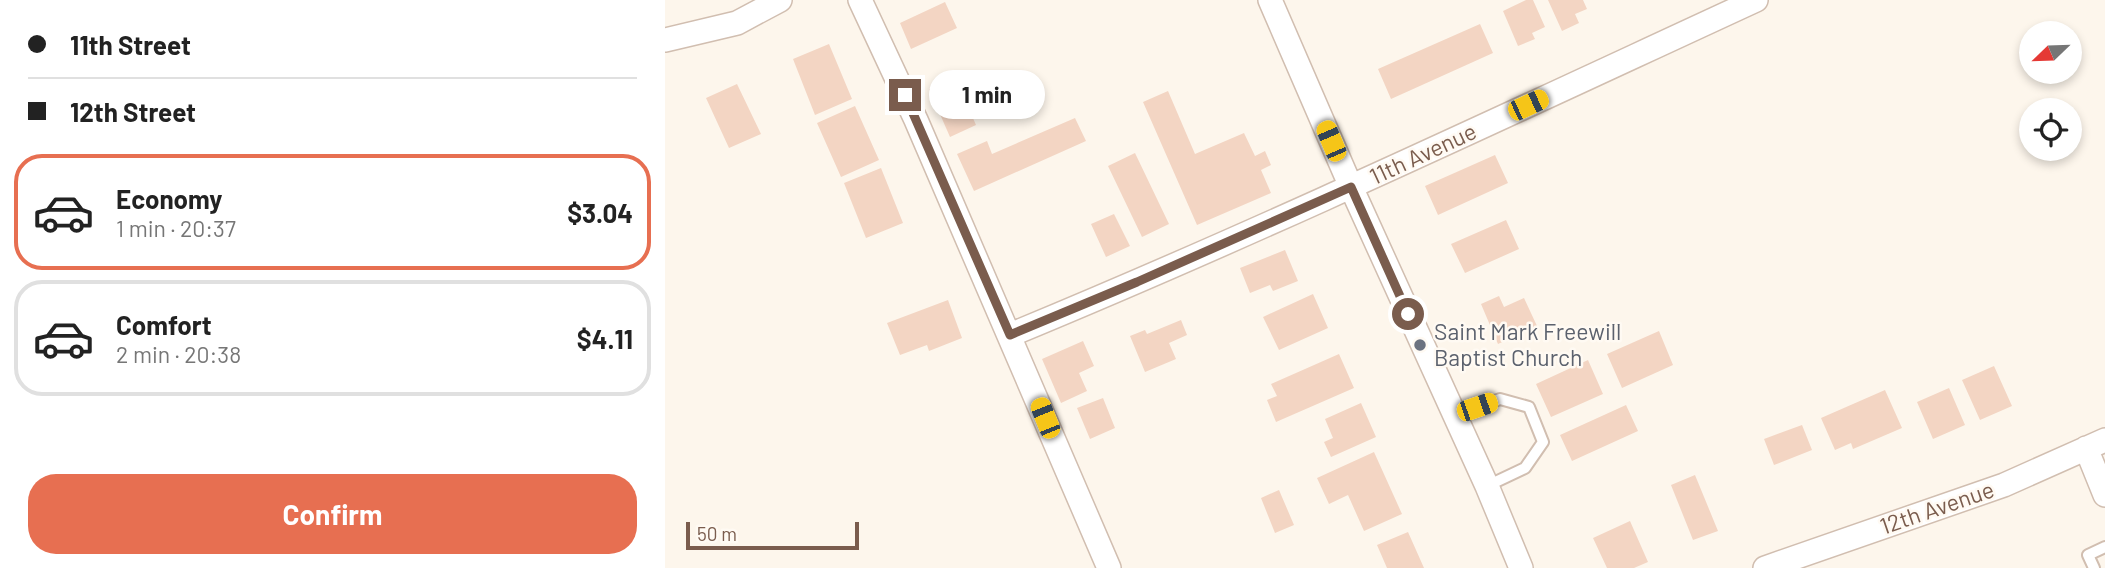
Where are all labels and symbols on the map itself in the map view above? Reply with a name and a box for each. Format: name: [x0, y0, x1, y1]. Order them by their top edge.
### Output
north arrow: [2019, 21, 2083, 84]
callout: 1 min: [929, 70, 1045, 119]
route end: [889, 79, 921, 111]
car: [1505, 87, 1552, 123]
street label: 11th Avenue: [1365, 116, 1480, 190]
car: [1314, 118, 1349, 164]
route start: [1392, 298, 1424, 330]
place label: Saint Mark Freewill Baptist Church: [1434, 317, 1621, 371]
marker: Saint Mark Freewill Baptist Church: [1412, 337, 1428, 353]
car: [1454, 390, 1501, 424]
car: [1028, 395, 1063, 441]
street label: 12th Avenue: [1876, 474, 1997, 540]
scale bar: [686, 519, 859, 551]

